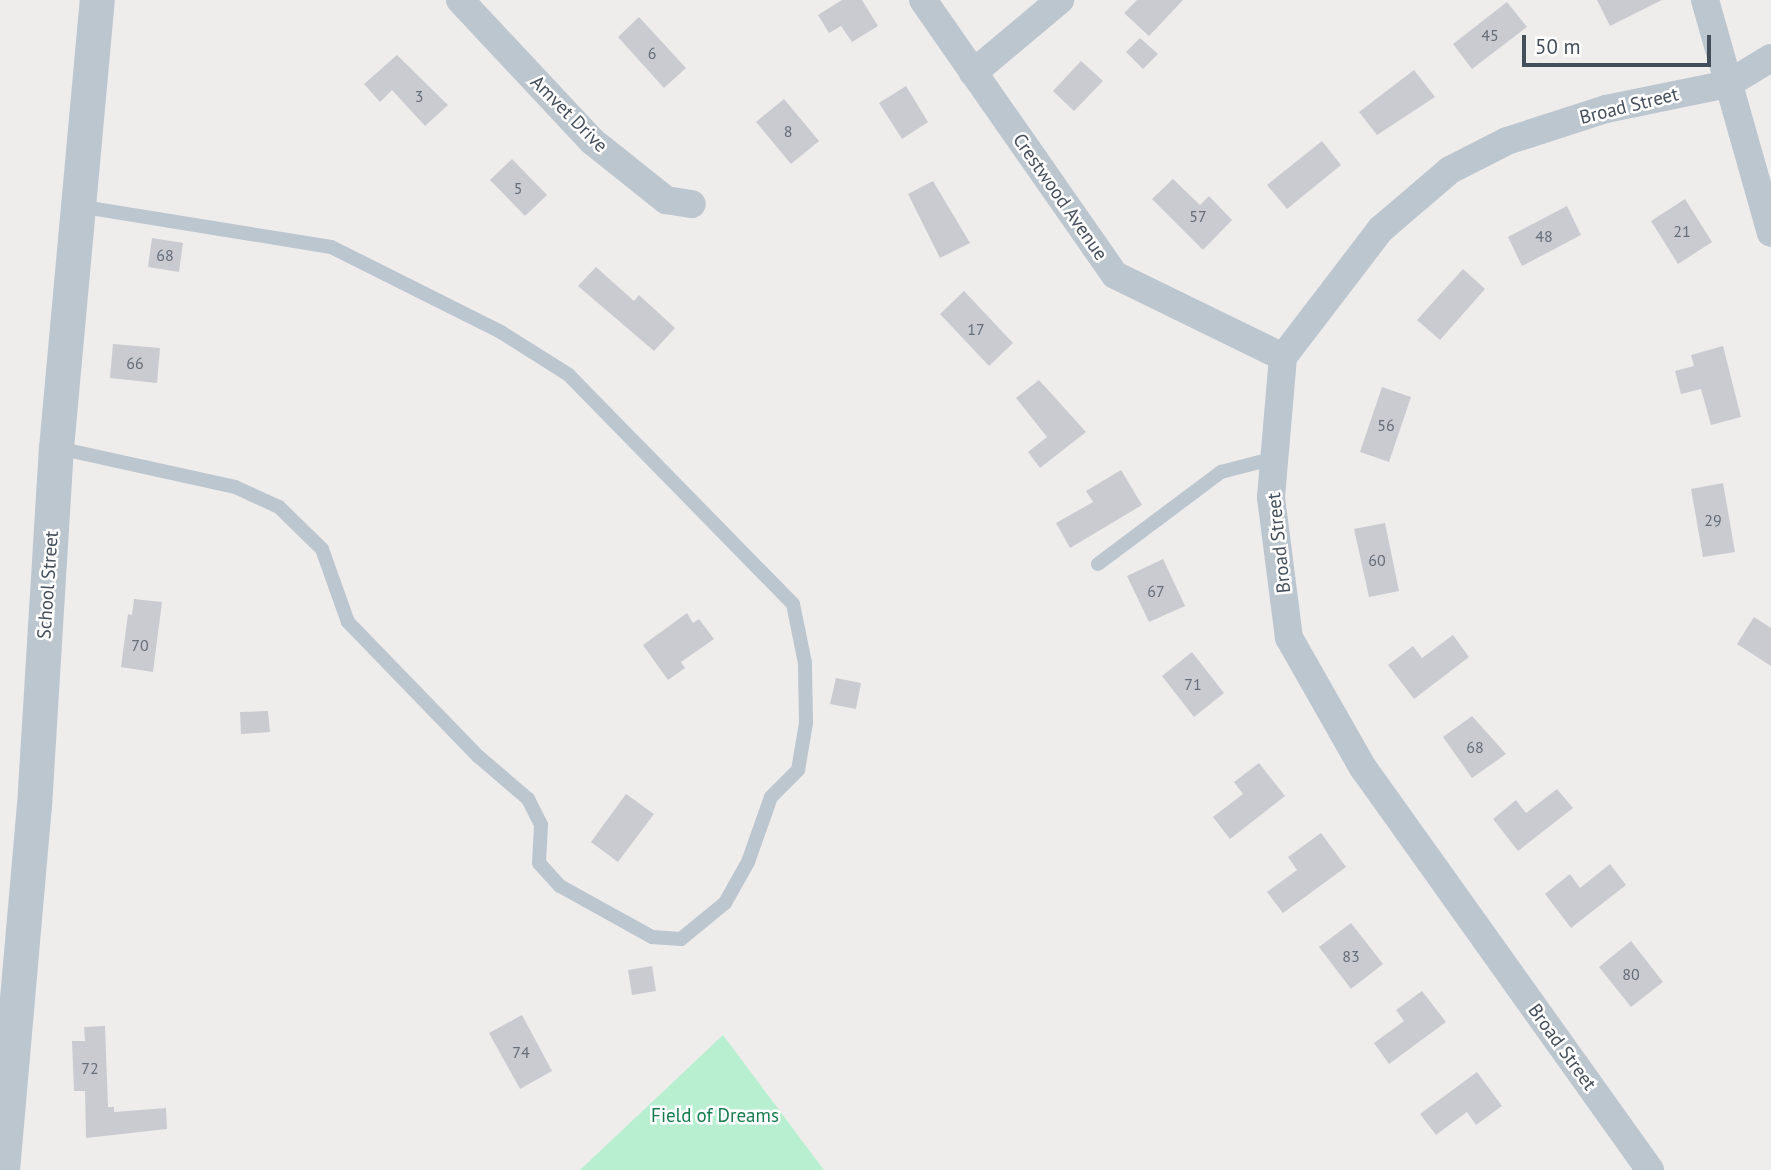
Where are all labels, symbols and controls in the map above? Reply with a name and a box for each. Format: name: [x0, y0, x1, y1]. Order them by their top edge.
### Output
scale bar: [1526, 21, 1715, 65]
house number: 45: [1481, 25, 1499, 45]
text: 50 m: [1535, 33, 1581, 60]
house number: 6: [648, 43, 656, 63]
street label: Amvet Drive: [526, 71, 612, 157]
street label: Broad Street: [1577, 83, 1681, 129]
house number: 3: [415, 86, 423, 106]
house number: 8: [784, 121, 792, 141]
street label: Crestwood Avenue: [1008, 129, 1112, 265]
house number: 5: [514, 178, 522, 198]
house number: 57: [1189, 206, 1207, 226]
house number: 21: [1673, 221, 1691, 241]
house number: 48: [1535, 226, 1553, 246]
house number: 68: [156, 245, 174, 265]
house number: 17: [967, 319, 985, 339]
house number: 66: [126, 353, 144, 373]
house number: 56: [1377, 415, 1395, 435]
street label: Broad Street: [1262, 492, 1296, 594]
house number: 29: [1704, 510, 1722, 530]
street label: School Street: [33, 530, 63, 640]
house number: 60: [1368, 550, 1386, 570]
house number: 67: [1147, 581, 1165, 601]
house number: 70: [131, 635, 149, 655]
house number: 71: [1184, 674, 1202, 694]
house number: 68: [1466, 737, 1484, 757]
house number: 83: [1342, 946, 1360, 966]
house number: 80: [1622, 964, 1640, 984]
street label: Broad Street: [1523, 999, 1601, 1095]
house number: 74: [512, 1042, 530, 1062]
house number: 72: [81, 1058, 99, 1078]
park label: Field of Dreams: [651, 1105, 779, 1127]

